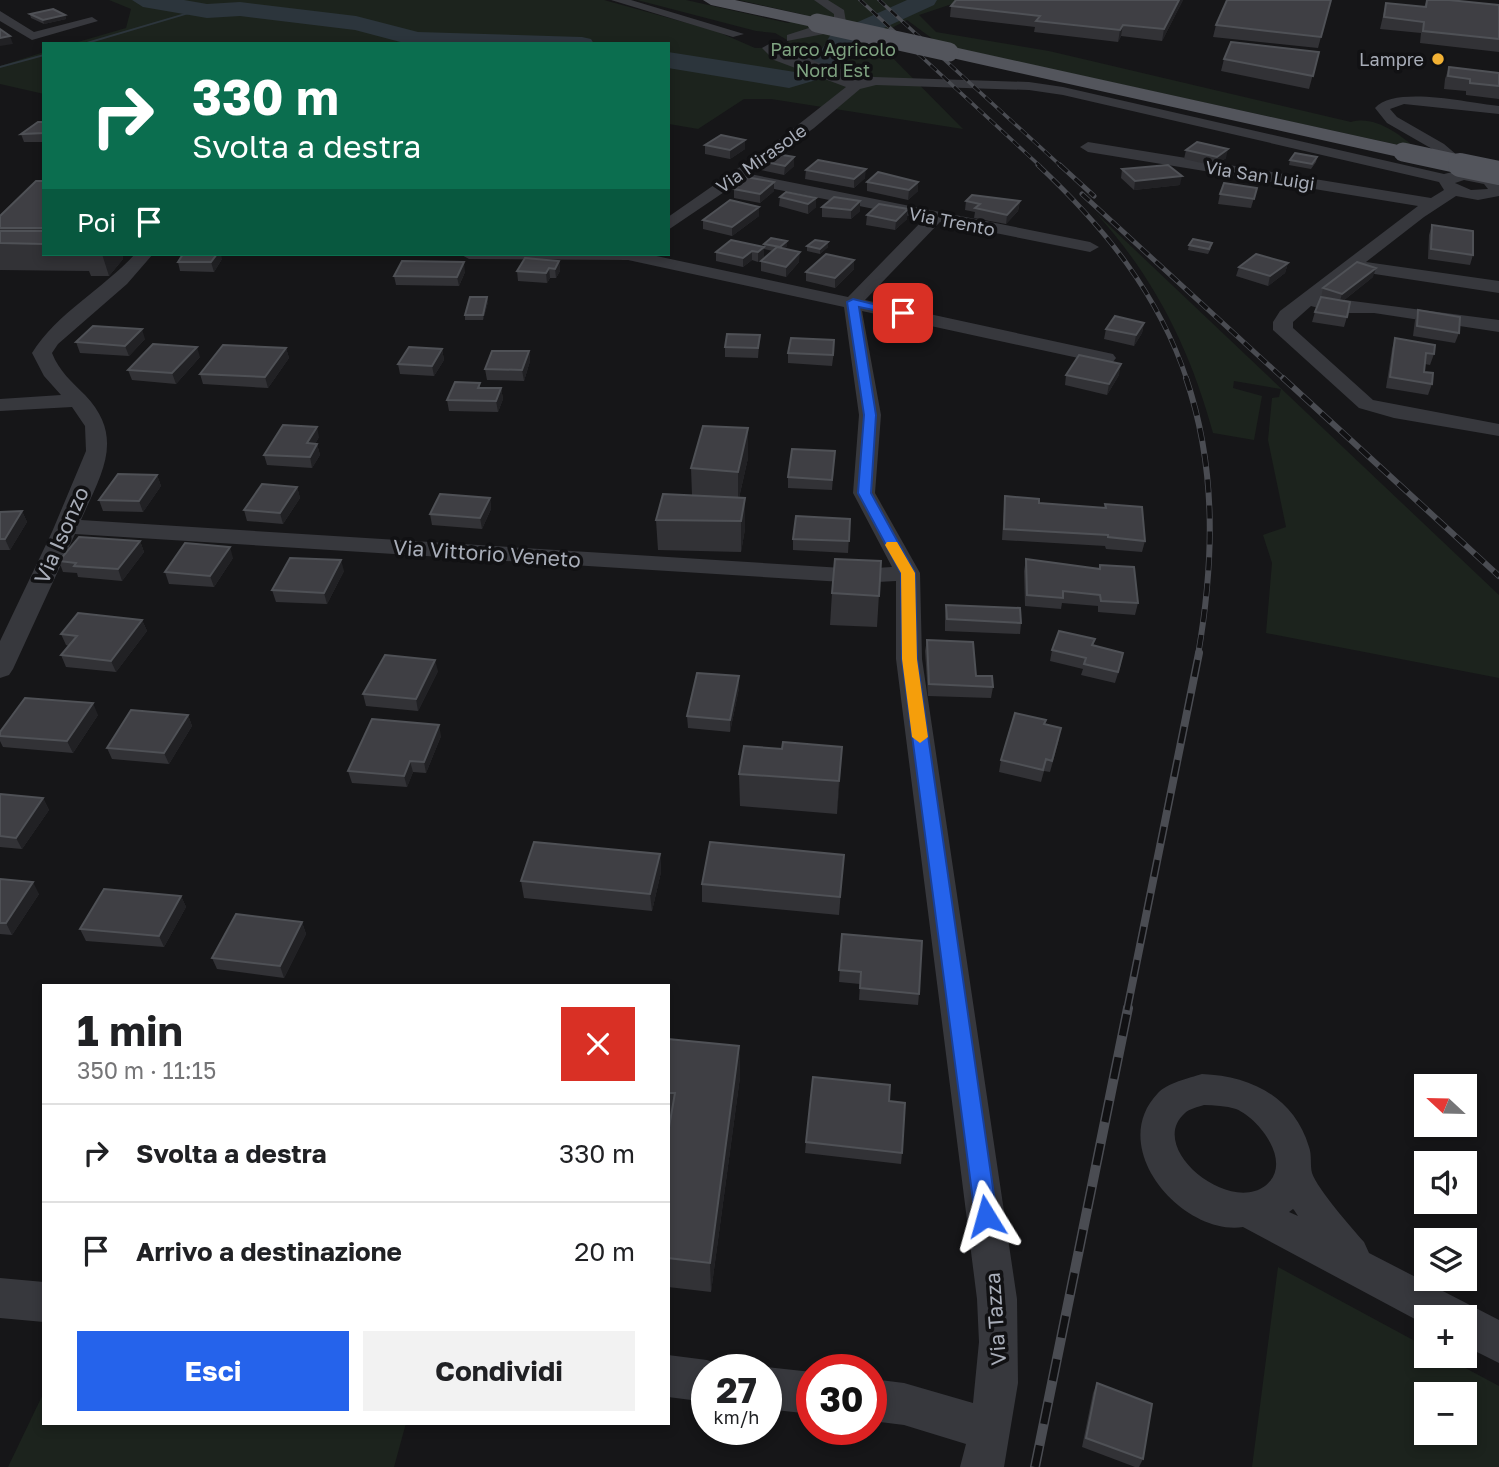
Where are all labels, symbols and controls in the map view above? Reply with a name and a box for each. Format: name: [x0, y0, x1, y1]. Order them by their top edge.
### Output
park label: Parco Agricolo Nord Est: [770, 38, 896, 81]
place label: Lampre: [1359, 48, 1424, 70]
marker: Lampre: [1430, 51, 1446, 67]
text: 330 m: [192, 67, 339, 126]
icon: right: [77, 70, 168, 161]
street label: Via Mirasole: [712, 119, 810, 197]
text: Svolta a destra: [192, 127, 421, 165]
street label: Via San Luigi: [1204, 156, 1316, 194]
street label: Via Trento: [907, 202, 997, 240]
icon: arrive: [130, 203, 168, 241]
text: Poi: [77, 207, 116, 238]
pin: [873, 283, 933, 343]
icon: arrive: [884, 294, 922, 332]
street label: Via Isonzo: [28, 482, 94, 588]
street label: Via Vittorio Veneto: [392, 533, 582, 573]
text: 1 min: [77, 1005, 183, 1055]
button: close: [561, 1007, 635, 1081]
text: 350 m · 11:15: [77, 1056, 216, 1084]
north arrow: [1414, 1074, 1477, 1138]
map controls: [1414, 1074, 1477, 1445]
icon: right: [77, 1134, 115, 1172]
text: Svolta a destra: [136, 1138, 327, 1169]
text: 330 m: [559, 1138, 635, 1169]
button: sound: [1414, 1151, 1477, 1214]
position arrow: [949, 1179, 1023, 1253]
button: layers: [1414, 1228, 1477, 1291]
icon: arrive: [77, 1232, 115, 1270]
text: Arrivo a destinazione: [136, 1236, 402, 1267]
text: 20 m: [574, 1236, 635, 1267]
street label: Via Tazza: [979, 1272, 1011, 1366]
button: +: [1414, 1305, 1477, 1368]
button: Esci: [77, 1331, 349, 1411]
button: Condividi: [363, 1331, 635, 1411]
speed limit sign: 30: [796, 1354, 887, 1445]
text: 27: [716, 1369, 757, 1411]
button: −: [1414, 1382, 1477, 1445]
text: km/h: [714, 1406, 759, 1428]

